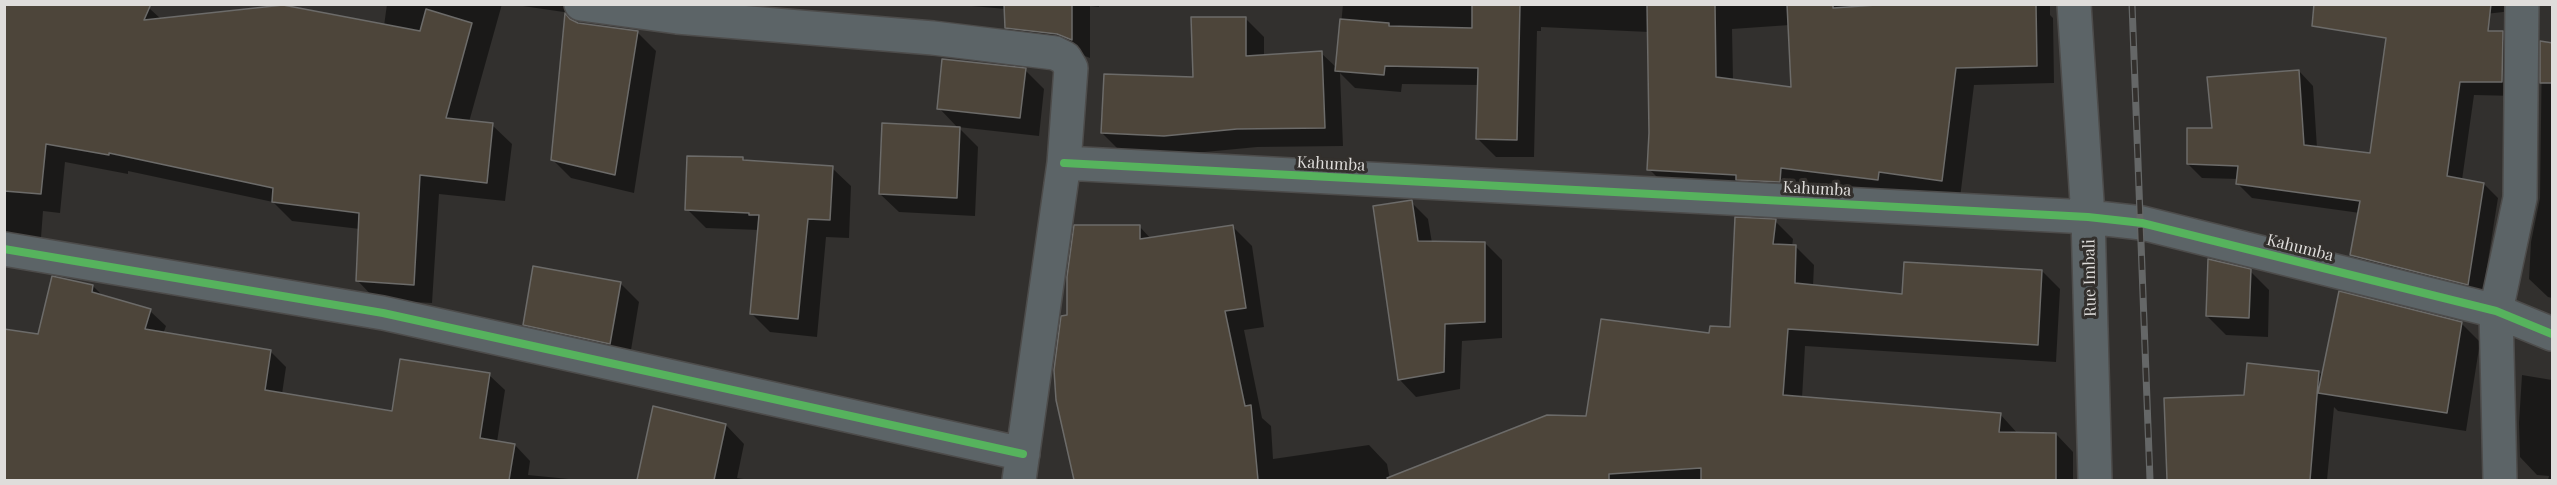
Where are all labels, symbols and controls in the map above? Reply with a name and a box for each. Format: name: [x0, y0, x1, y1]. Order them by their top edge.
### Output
street label: Kahumba: [1296, 153, 1366, 175]
street label: Kahumba: [1782, 178, 1852, 200]
street label: Kahumba: [2265, 230, 2335, 266]
street label: Rue Imbali: [2080, 239, 2100, 317]

